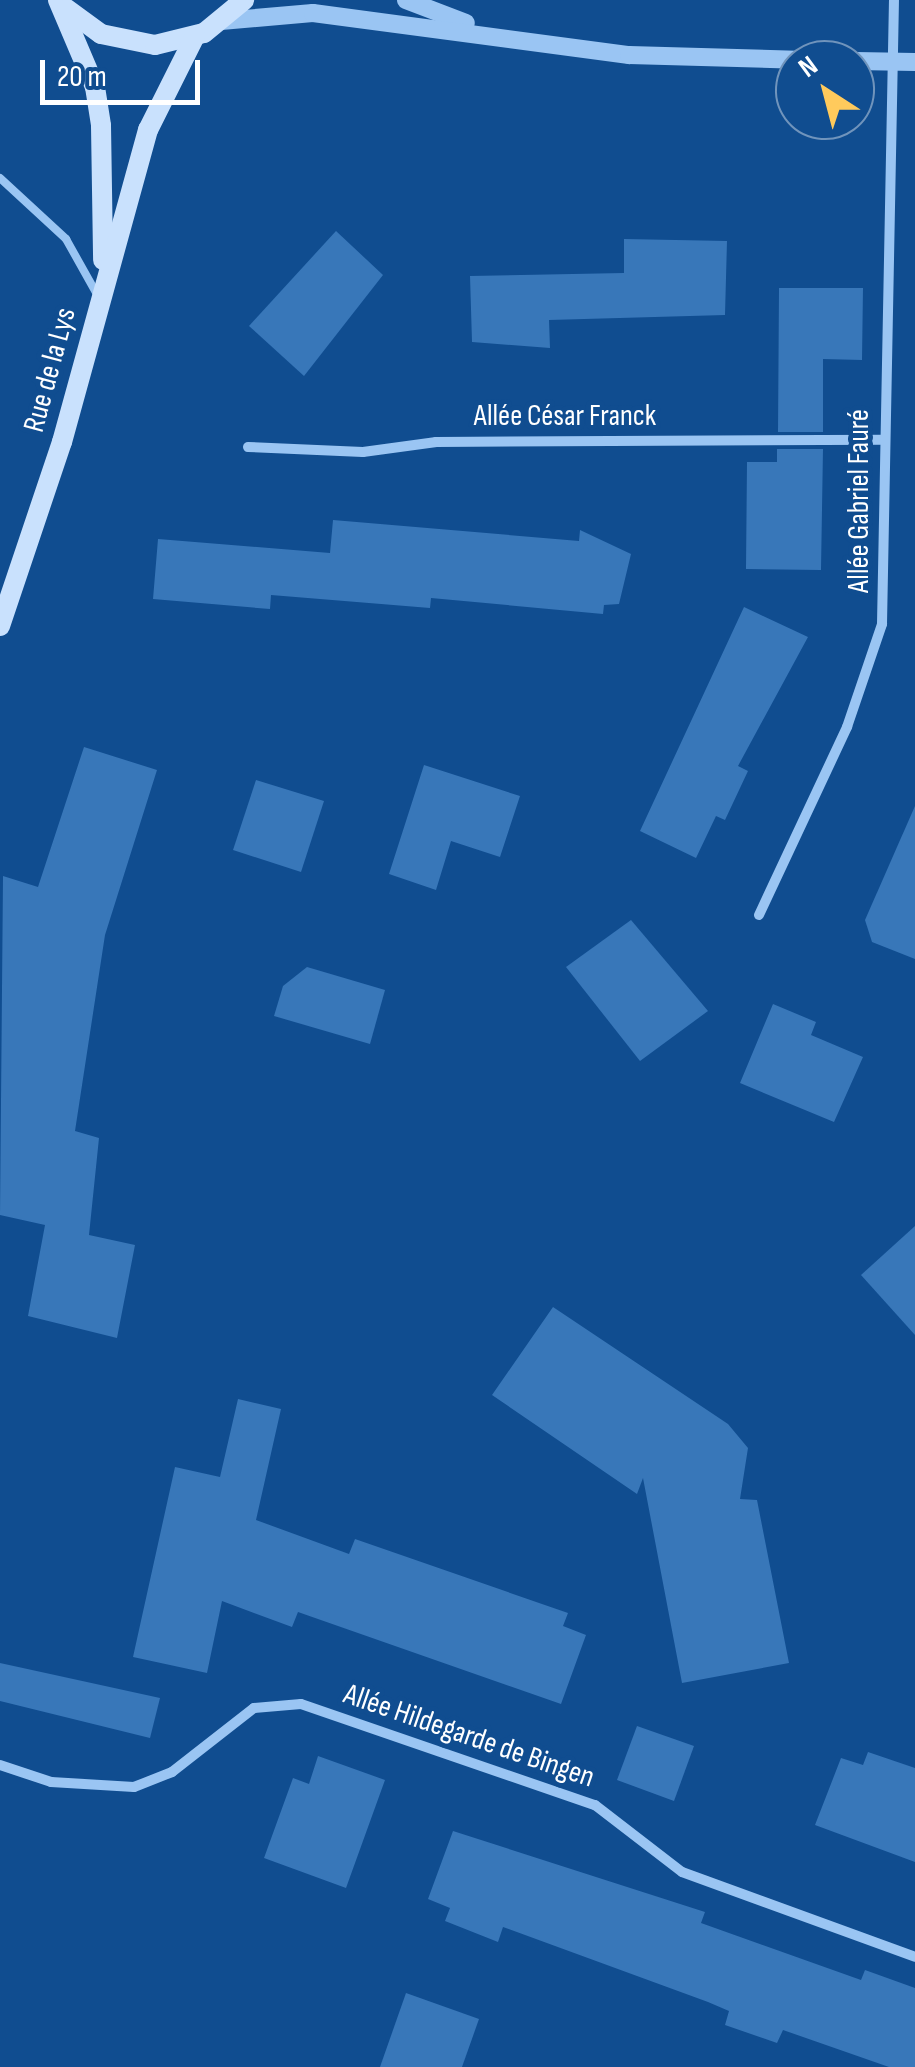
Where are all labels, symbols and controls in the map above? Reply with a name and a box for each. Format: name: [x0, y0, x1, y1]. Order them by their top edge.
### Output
scale bar: [45, 40, 205, 102]
north arrow: [775, 40, 875, 140]
text: N: [792, 49, 824, 85]
text: 20 m: [57, 59, 107, 95]
street label: Rue de la Lys: [16, 304, 84, 436]
street label: Allée César Franck: [474, 398, 656, 434]
street label: Allée Gabriel Fauré: [841, 409, 877, 593]
street label: Allée Hildegarde de Bingen: [339, 1676, 599, 1796]

